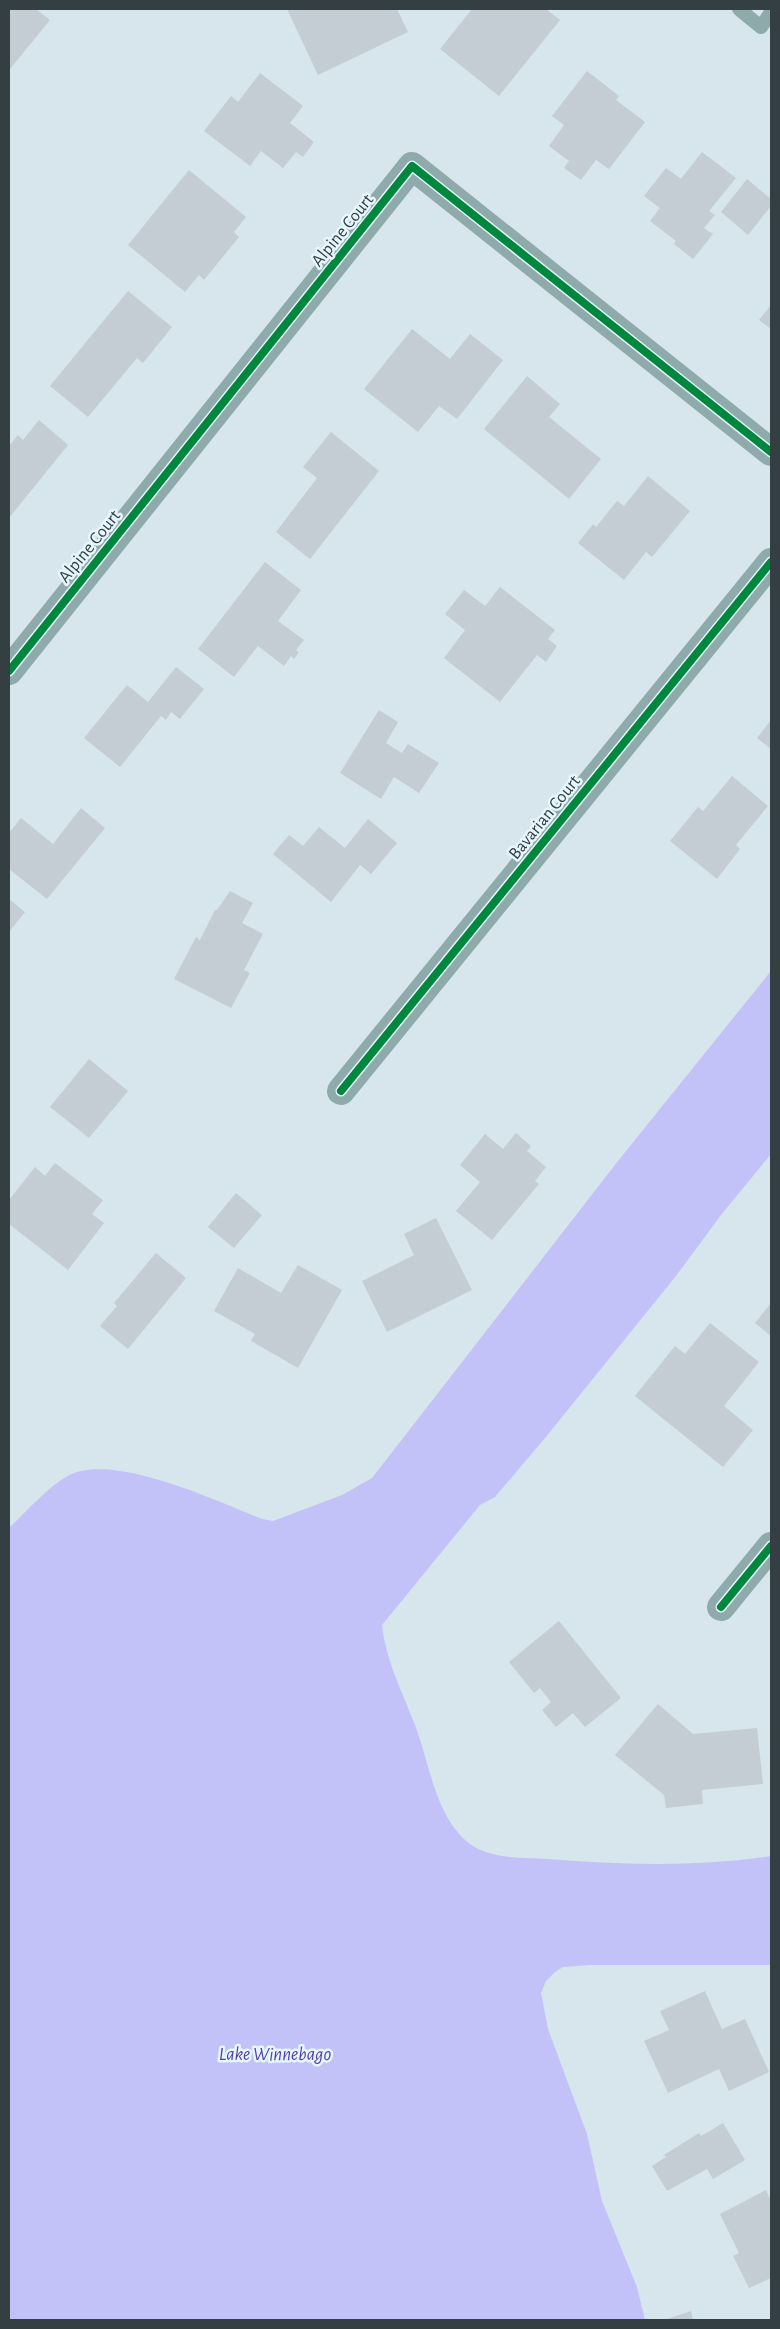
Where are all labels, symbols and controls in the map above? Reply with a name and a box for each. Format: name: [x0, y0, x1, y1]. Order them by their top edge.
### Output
street label: Alpine Court: [308, 191, 377, 270]
street label: Alpine Court: [55, 507, 124, 586]
street label: Bavarian Court: [506, 772, 584, 863]
water label: Lake Winnebago: [219, 2045, 331, 2064]

